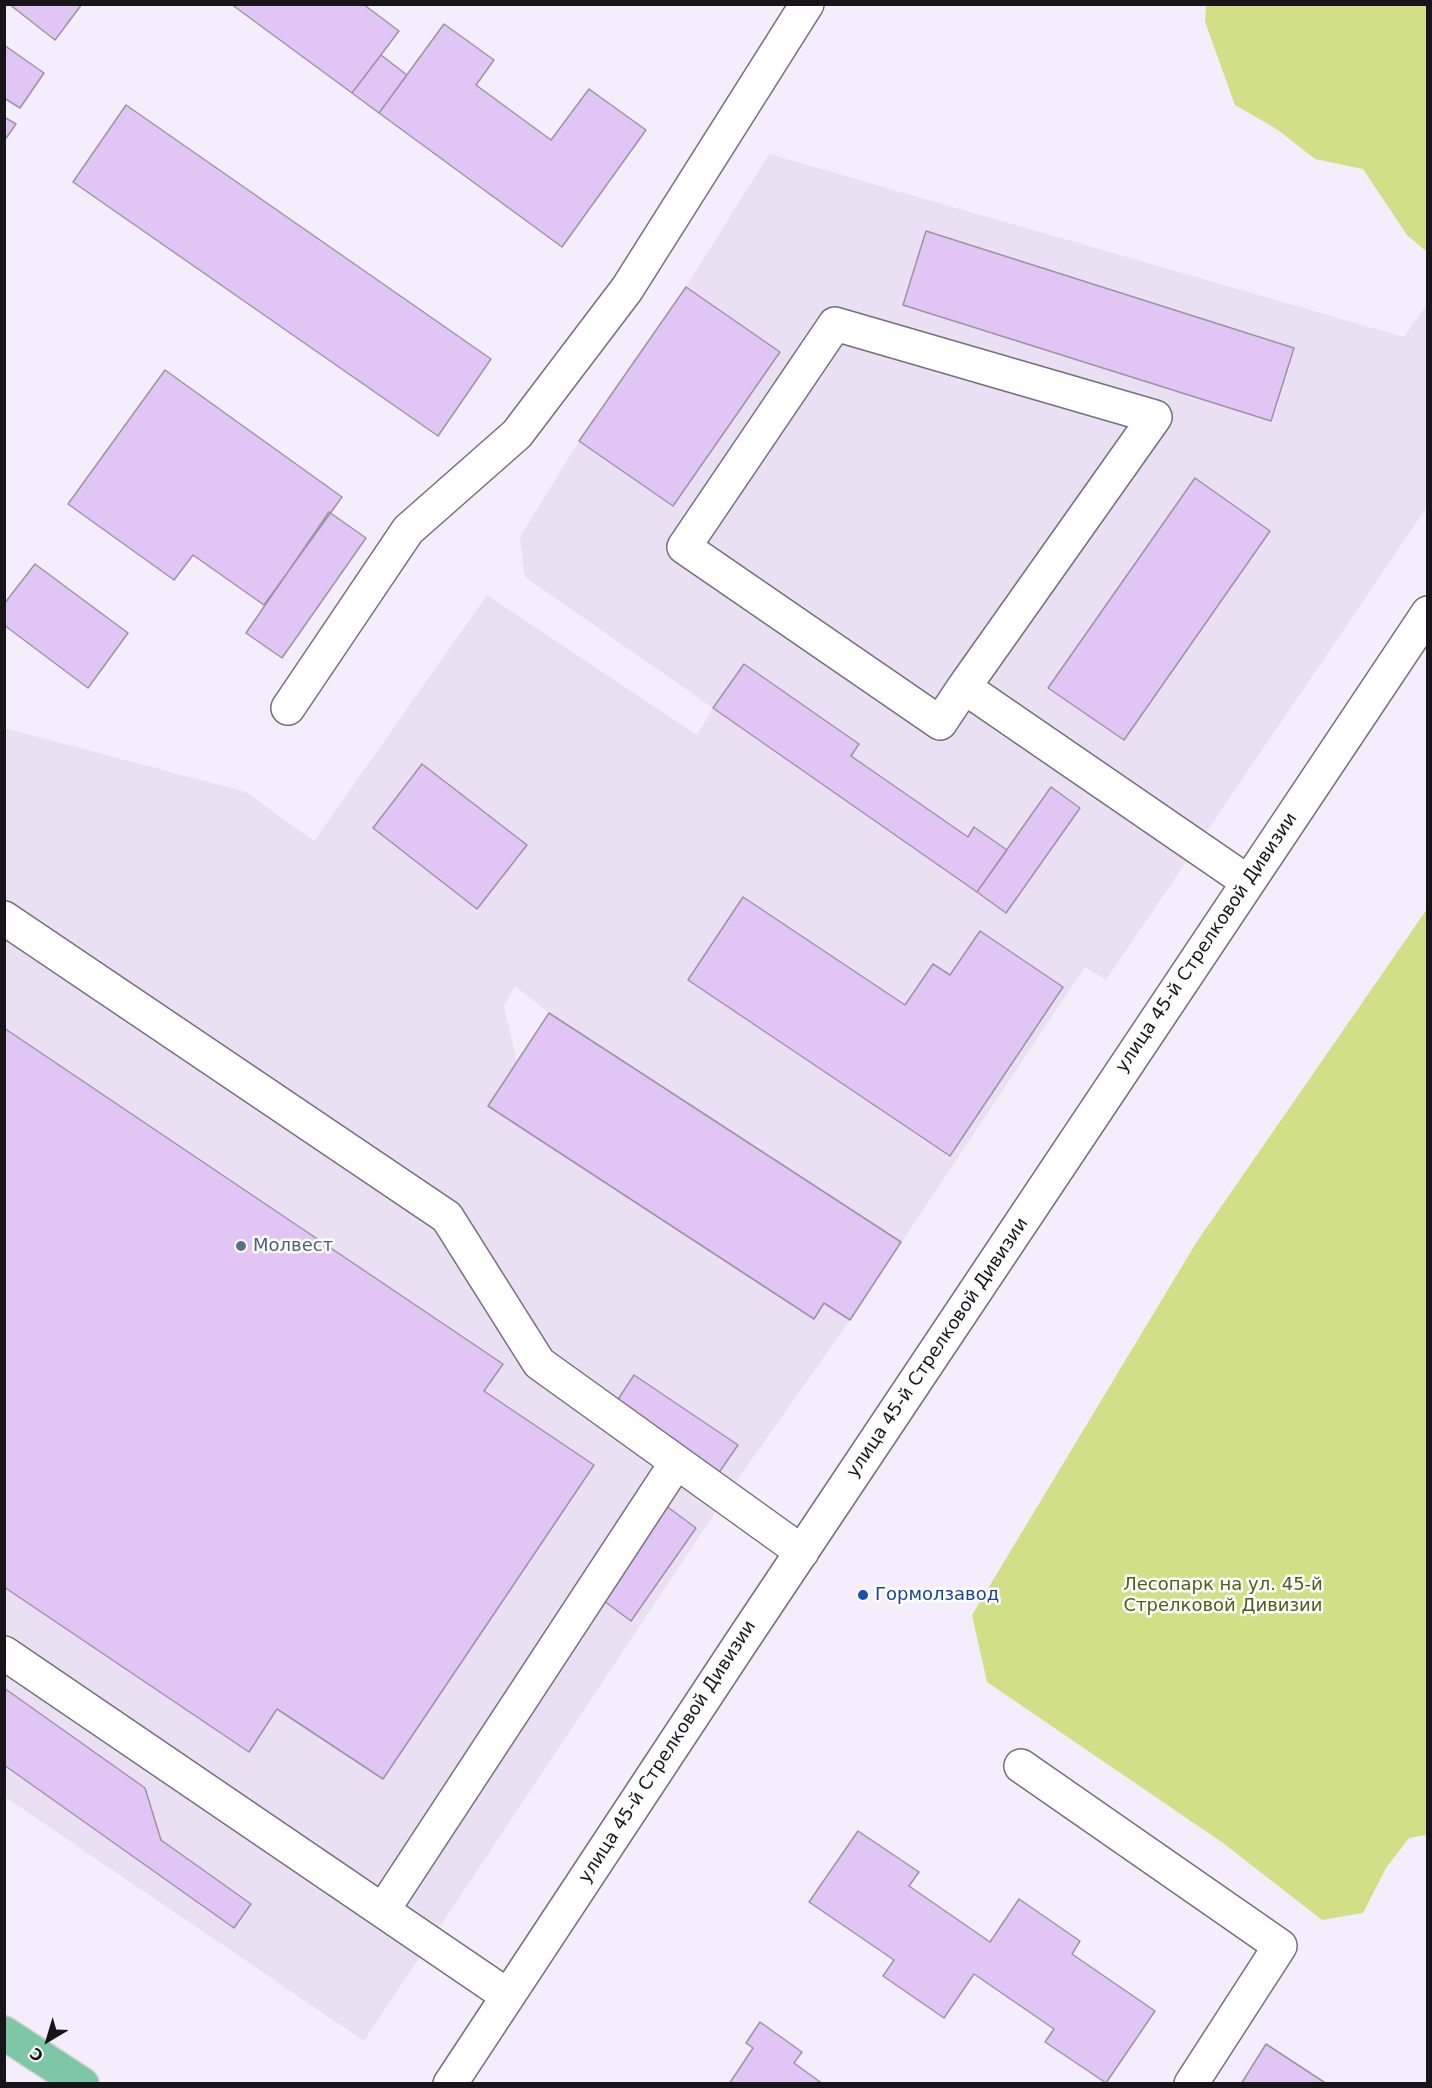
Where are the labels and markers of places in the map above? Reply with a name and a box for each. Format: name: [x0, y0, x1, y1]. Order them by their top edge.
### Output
place label: Молвест: [253, 1235, 333, 1257]
marker: Молвест: [234, 1239, 248, 1253]
place label: Гормолзавод: [875, 1584, 999, 1606]
marker: Гормолзавод: [856, 1588, 870, 1602]

